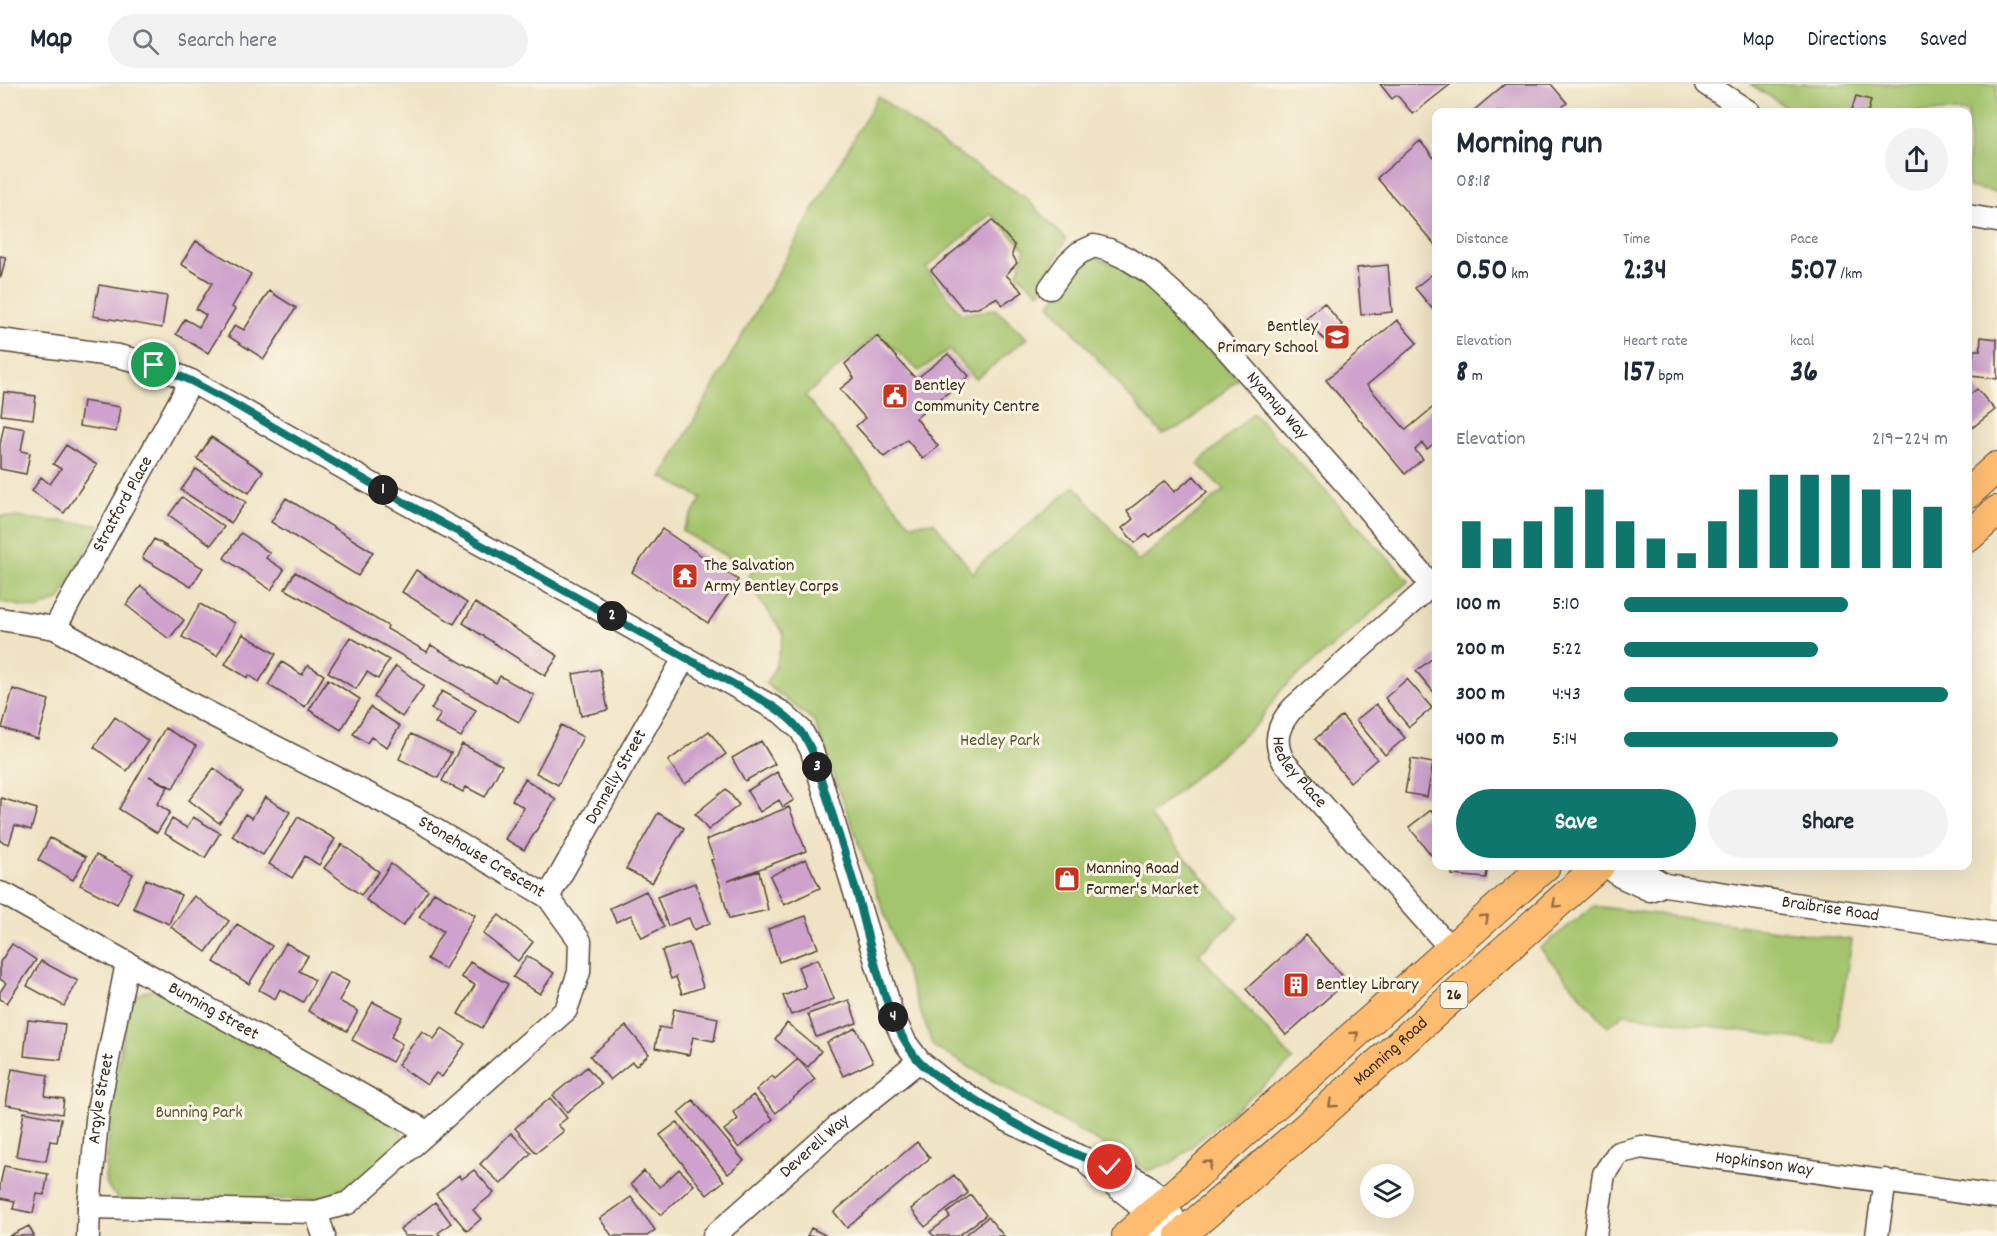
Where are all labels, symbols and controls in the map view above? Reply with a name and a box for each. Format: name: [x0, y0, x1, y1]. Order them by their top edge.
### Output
search box: [108, 14, 528, 68]
text: Map: [30, 21, 72, 61]
icon: search: [129, 25, 162, 58]
text: Search here: [177, 26, 277, 57]
text: Map: [1743, 26, 1774, 56]
text: Directions: [1807, 26, 1887, 56]
text: Saved: [1920, 26, 1967, 56]
text: Morning run: [1456, 122, 1603, 169]
button: share: [1885, 128, 1948, 191]
text: 08:18: [1456, 168, 1491, 196]
text: Distance: [1456, 228, 1508, 251]
text: Time: [1623, 228, 1650, 251]
text: Pace: [1790, 228, 1818, 251]
text: 0.50: [1456, 251, 1508, 294]
text: 2:34: [1623, 251, 1667, 294]
text: 5:07: [1790, 251, 1837, 294]
text: km: [1508, 263, 1529, 286]
text: /km: [1837, 263, 1863, 286]
place label: Bentley Primary School: [1217, 315, 1319, 361]
school or university icon: Bentley Primary School: [1322, 322, 1352, 352]
text: Elevation: [1456, 330, 1512, 353]
text: Heart rate: [1623, 330, 1688, 353]
text: kcal: [1790, 330, 1814, 353]
pin: [128, 339, 179, 390]
icon: arrive: [137, 348, 170, 381]
text: 8: [1456, 353, 1468, 396]
text: 157: [1623, 353, 1655, 396]
text: 36: [1790, 353, 1818, 396]
text: m: [1468, 365, 1483, 388]
text: bpm: [1655, 365, 1684, 388]
street label: Nyamup Way: [1240, 366, 1314, 446]
place label: Bentley Community Centre: [914, 374, 1040, 420]
public building icon: Bentley Community Centre: [880, 381, 910, 411]
text: Elevation: [1456, 426, 1526, 454]
text: 219–224 m: [1872, 426, 1948, 454]
street label: Stratford Place: [86, 452, 160, 557]
pin: 1: [368, 475, 398, 505]
text: 1: [381, 478, 385, 501]
place label: The Salvation Army Bentley Corps: [704, 554, 839, 600]
temple icon: The Salvation Army Bentley Corps: [670, 561, 700, 591]
text: 100 m: [1456, 591, 1501, 619]
text: 5:10: [1552, 591, 1580, 619]
pin: 2: [597, 601, 627, 631]
text: 2: [609, 604, 616, 627]
text: 200 m: [1456, 636, 1505, 664]
text: 5:22: [1552, 636, 1582, 664]
text: 300 m: [1456, 681, 1505, 709]
text: 4:43: [1552, 681, 1581, 709]
street label: Donnelly Street: [579, 725, 654, 829]
text: 400 m: [1456, 726, 1504, 754]
text: 5:14: [1552, 726, 1577, 754]
park label: Hedley Park: [960, 729, 1040, 754]
street label: Hedley Place: [1265, 736, 1332, 814]
pin: 3: [802, 752, 832, 782]
text: 3: [813, 755, 821, 778]
button: Save: [1456, 789, 1696, 858]
button: Share: [1708, 789, 1948, 858]
street label: Stonehouse Crescent: [413, 810, 550, 905]
place label: Manning Road Farmer's Market: [1086, 857, 1199, 903]
shop icon: Manning Road Farmer's Market: [1052, 864, 1082, 894]
street label: Braibrise Road: [1780, 890, 1881, 929]
one-way arrow: [1552, 897, 1562, 908]
one-way arrow: [1479, 914, 1489, 925]
building icon: Bentley Library: [1281, 970, 1311, 1000]
place label: Bentley Library: [1316, 973, 1419, 998]
street label: Bunning Street: [163, 976, 263, 1047]
road number: 26: [1440, 982, 1468, 1008]
pin: 4: [878, 1002, 908, 1032]
text: 4: [890, 1005, 896, 1028]
street label: Manning Road: [1348, 1012, 1434, 1092]
one-way arrow: [1349, 1031, 1359, 1042]
street label: Argyle Street: [82, 1051, 121, 1145]
one-way arrow: [1328, 1097, 1339, 1108]
park label: Bunning Park: [155, 1101, 243, 1126]
street label: Deverell Way: [774, 1108, 856, 1184]
pin: [1084, 1141, 1135, 1192]
street label: Hopkinson Way: [1714, 1145, 1815, 1184]
icon: check: [1093, 1150, 1126, 1183]
one-way arrow: [1202, 1160, 1213, 1171]
map controls: [1360, 1164, 1414, 1218]
button: layers: [1360, 1164, 1414, 1218]

